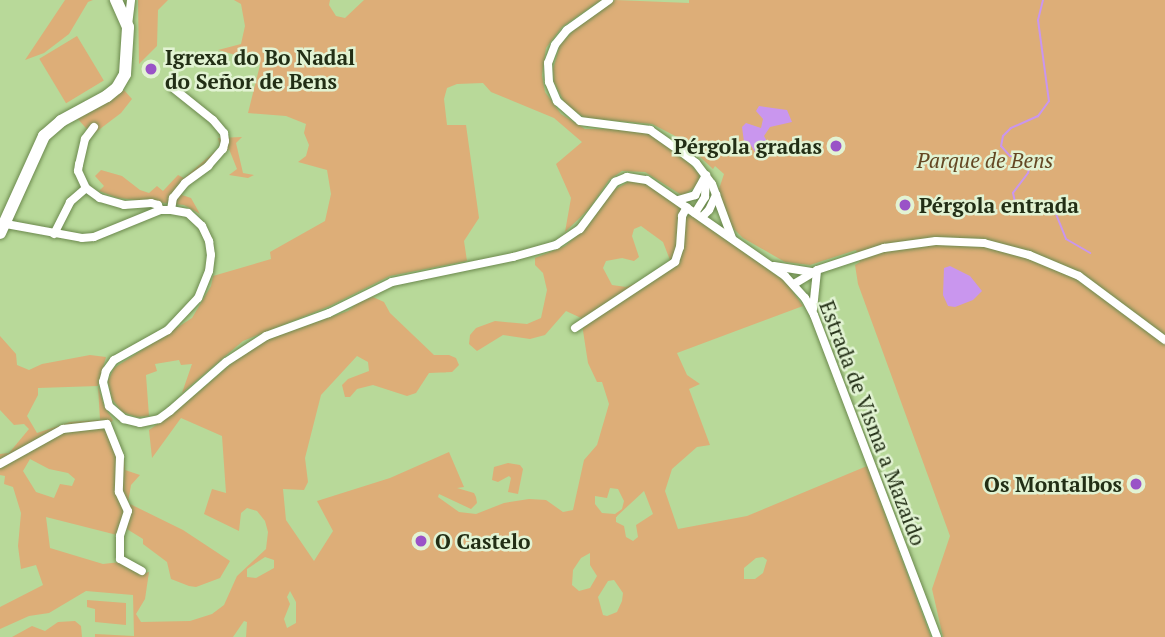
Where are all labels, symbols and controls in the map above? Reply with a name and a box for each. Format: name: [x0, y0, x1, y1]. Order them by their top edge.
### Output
place label: Igrexa do Bo Nadal do Señor de Bens: [165, 44, 355, 94]
marker: Igrexa do Bo Nadal do Señor de Bens: [143, 61, 159, 77]
place label: Pérgola gradas: [674, 133, 822, 159]
marker: Pérgola gradas: [828, 138, 844, 154]
park label: Parque de Bens: [917, 147, 1053, 173]
place label: Pérgola entrada: [919, 192, 1079, 218]
marker: Pérgola entrada: [897, 197, 913, 213]
street label: Estrada de Visma a Mazaído: [814, 297, 932, 549]
place label: Os Montalbos: [984, 471, 1122, 497]
marker: Os Montalbos: [1128, 476, 1144, 492]
place label: O Castelo: [435, 528, 530, 554]
marker: O Castelo: [413, 533, 429, 549]

